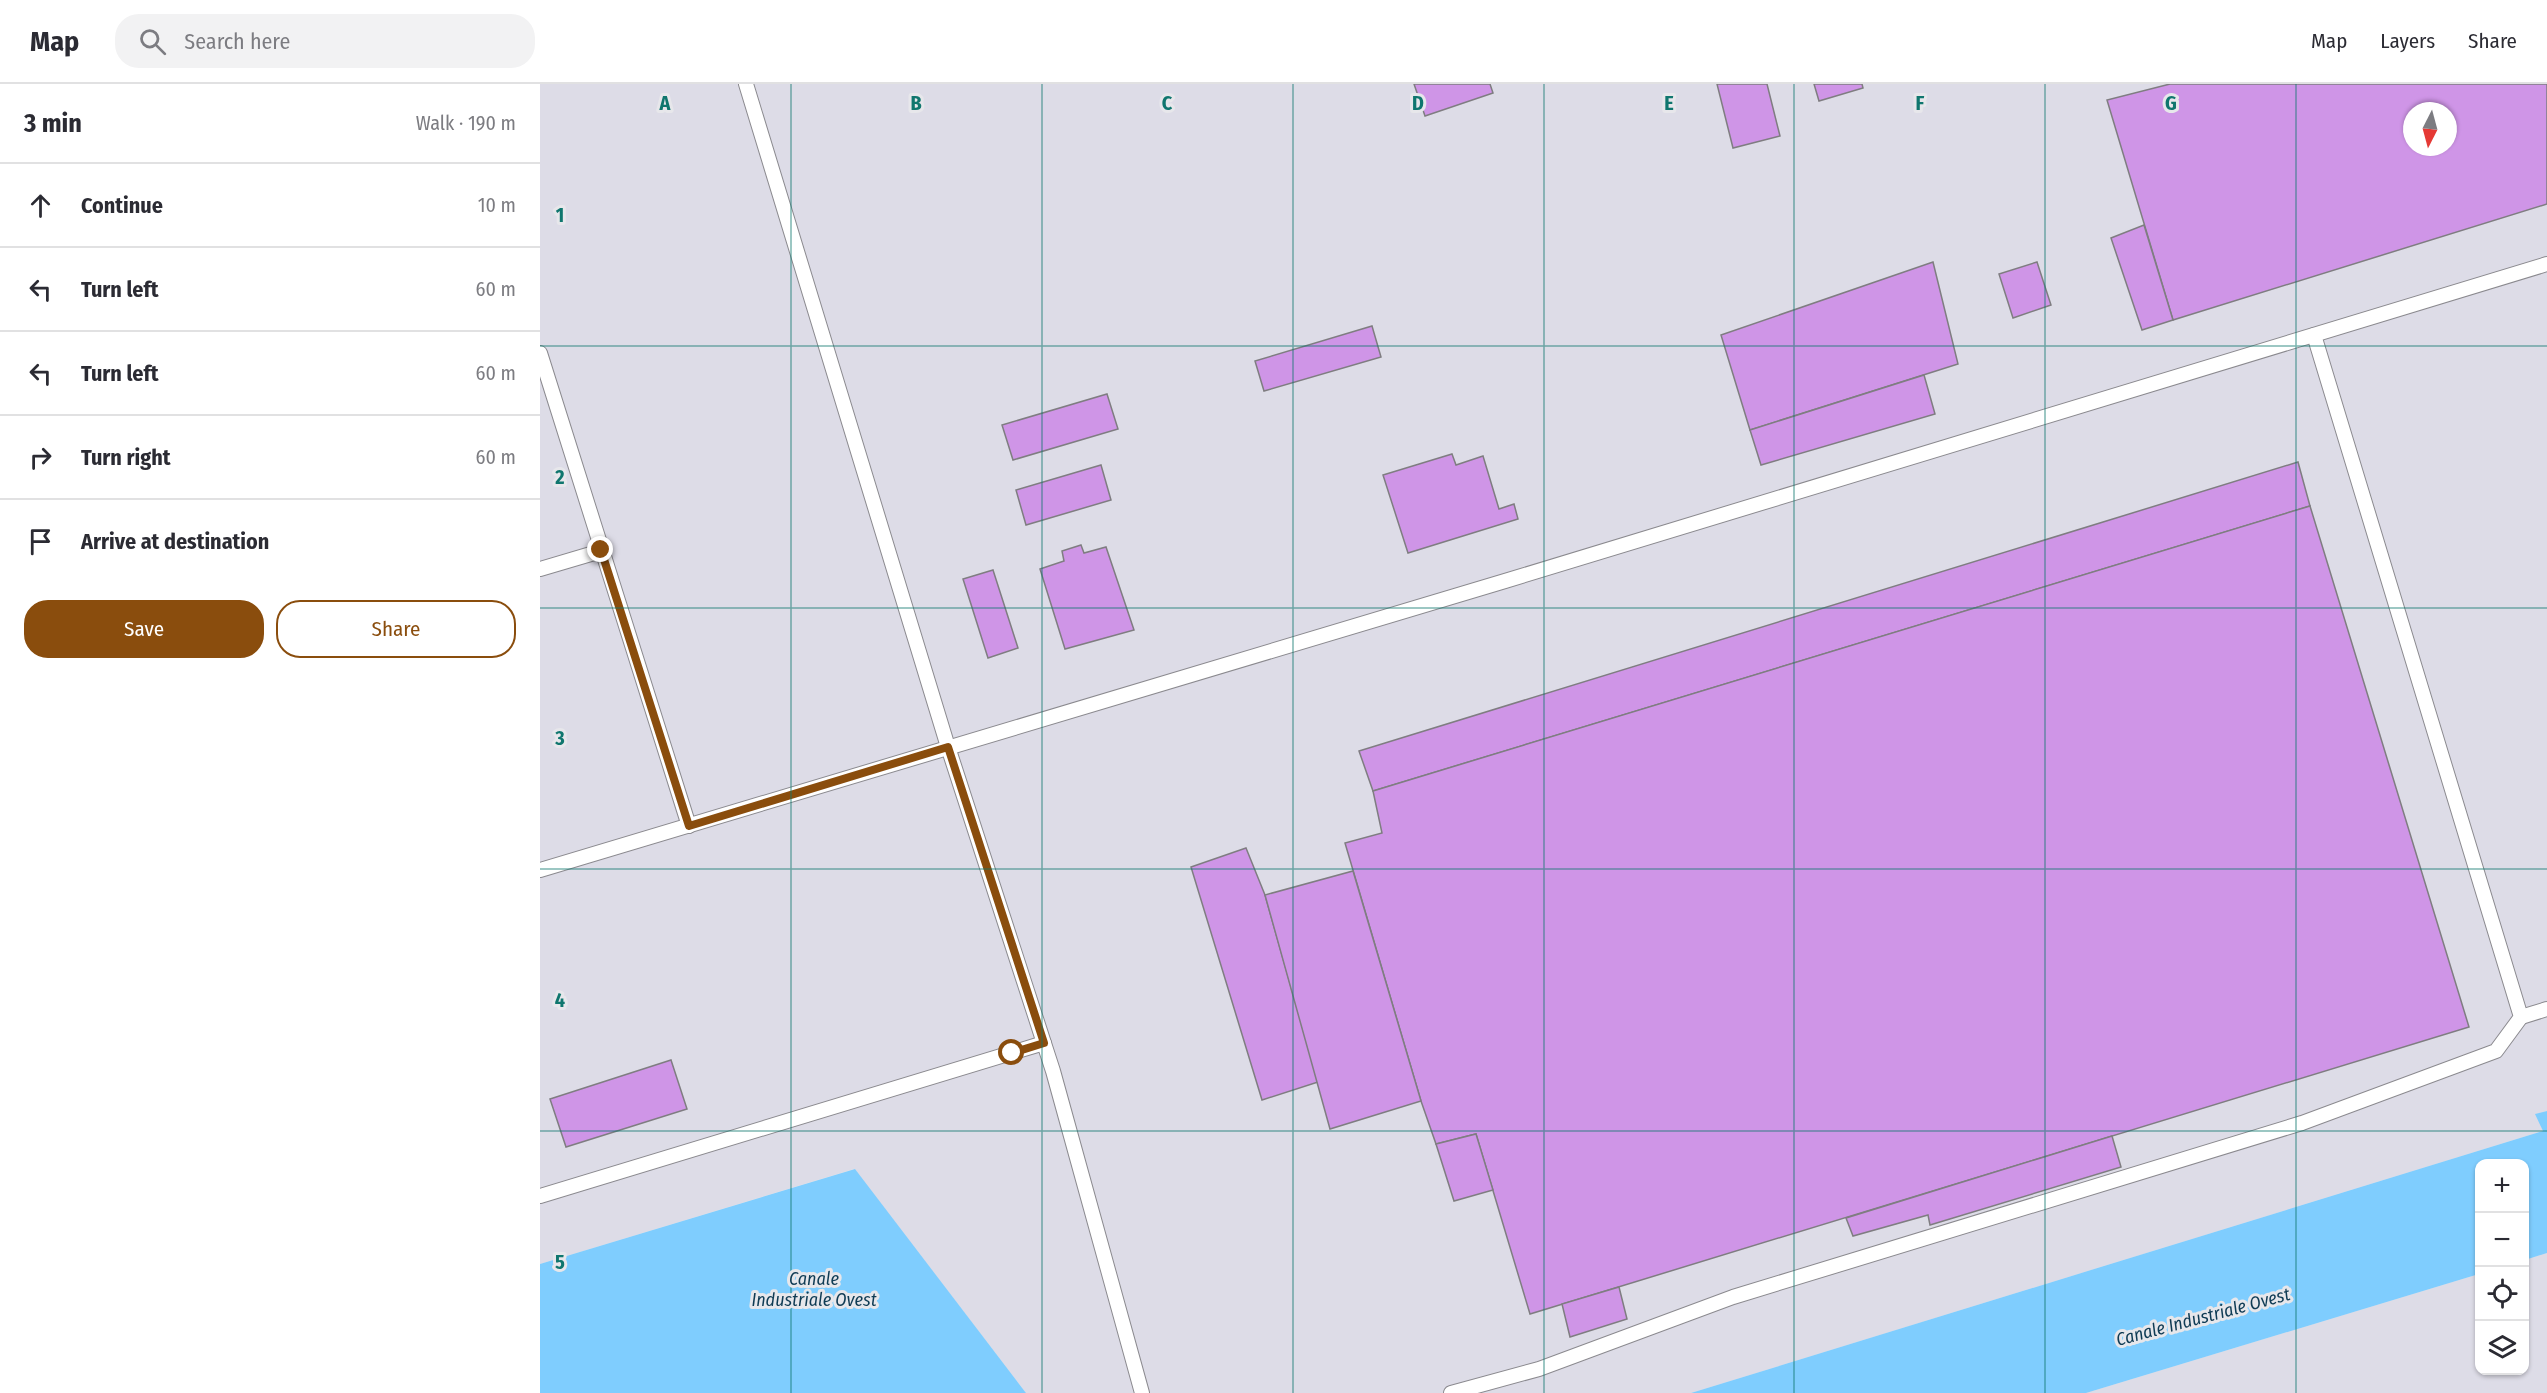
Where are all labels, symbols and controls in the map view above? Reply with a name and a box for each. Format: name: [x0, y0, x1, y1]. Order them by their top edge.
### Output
search box: [115, 14, 535, 68]
text: Map: [30, 25, 79, 58]
icon: search: [136, 25, 169, 58]
text: Search here: [184, 28, 290, 55]
text: Map: [2311, 28, 2347, 54]
text: Layers: [2380, 28, 2435, 54]
text: Share: [2468, 28, 2517, 54]
text: A: [659, 91, 672, 115]
text: B: [910, 91, 922, 115]
text: C: [1162, 91, 1173, 115]
text: D: [1412, 91, 1424, 115]
text: E: [1664, 91, 1674, 115]
text: F: [1916, 91, 1925, 115]
text: G: [2165, 91, 2177, 115]
north arrow: [2403, 102, 2457, 156]
text: 3 min: [24, 108, 82, 139]
text: Walk · 190 m: [416, 111, 516, 135]
icon: ahead: [24, 189, 57, 222]
text: Continue: [81, 192, 163, 219]
text: 10 m: [478, 193, 516, 217]
text: 1: [556, 203, 564, 227]
icon: left: [24, 273, 57, 306]
text: Turn left: [81, 276, 159, 303]
text: 60 m: [476, 277, 516, 301]
icon: left: [24, 357, 57, 390]
text: Turn left: [81, 360, 159, 387]
text: 60 m: [476, 361, 516, 385]
icon: right: [24, 441, 57, 474]
text: Turn right: [81, 444, 170, 471]
text: 60 m: [476, 445, 516, 469]
text: 2: [554, 465, 565, 489]
icon: arrive: [24, 525, 57, 558]
text: Arrive at destination: [81, 528, 269, 555]
route end: [587, 536, 613, 562]
button: Save: [24, 600, 264, 658]
button: Share: [276, 600, 516, 658]
text: 3: [554, 726, 565, 750]
text: 4: [555, 988, 565, 1012]
route start: [998, 1039, 1024, 1065]
map controls: [2475, 1159, 2529, 1375]
button: +: [2475, 1159, 2529, 1213]
button: −: [2475, 1213, 2529, 1267]
text: 5: [555, 1250, 565, 1274]
button: locate: [2475, 1267, 2529, 1321]
water label: Canale Industriale Ovest: [751, 1268, 877, 1311]
water label: Canale Industriale Ovest: [2114, 1283, 2293, 1351]
button: layers: [2475, 1321, 2529, 1375]

